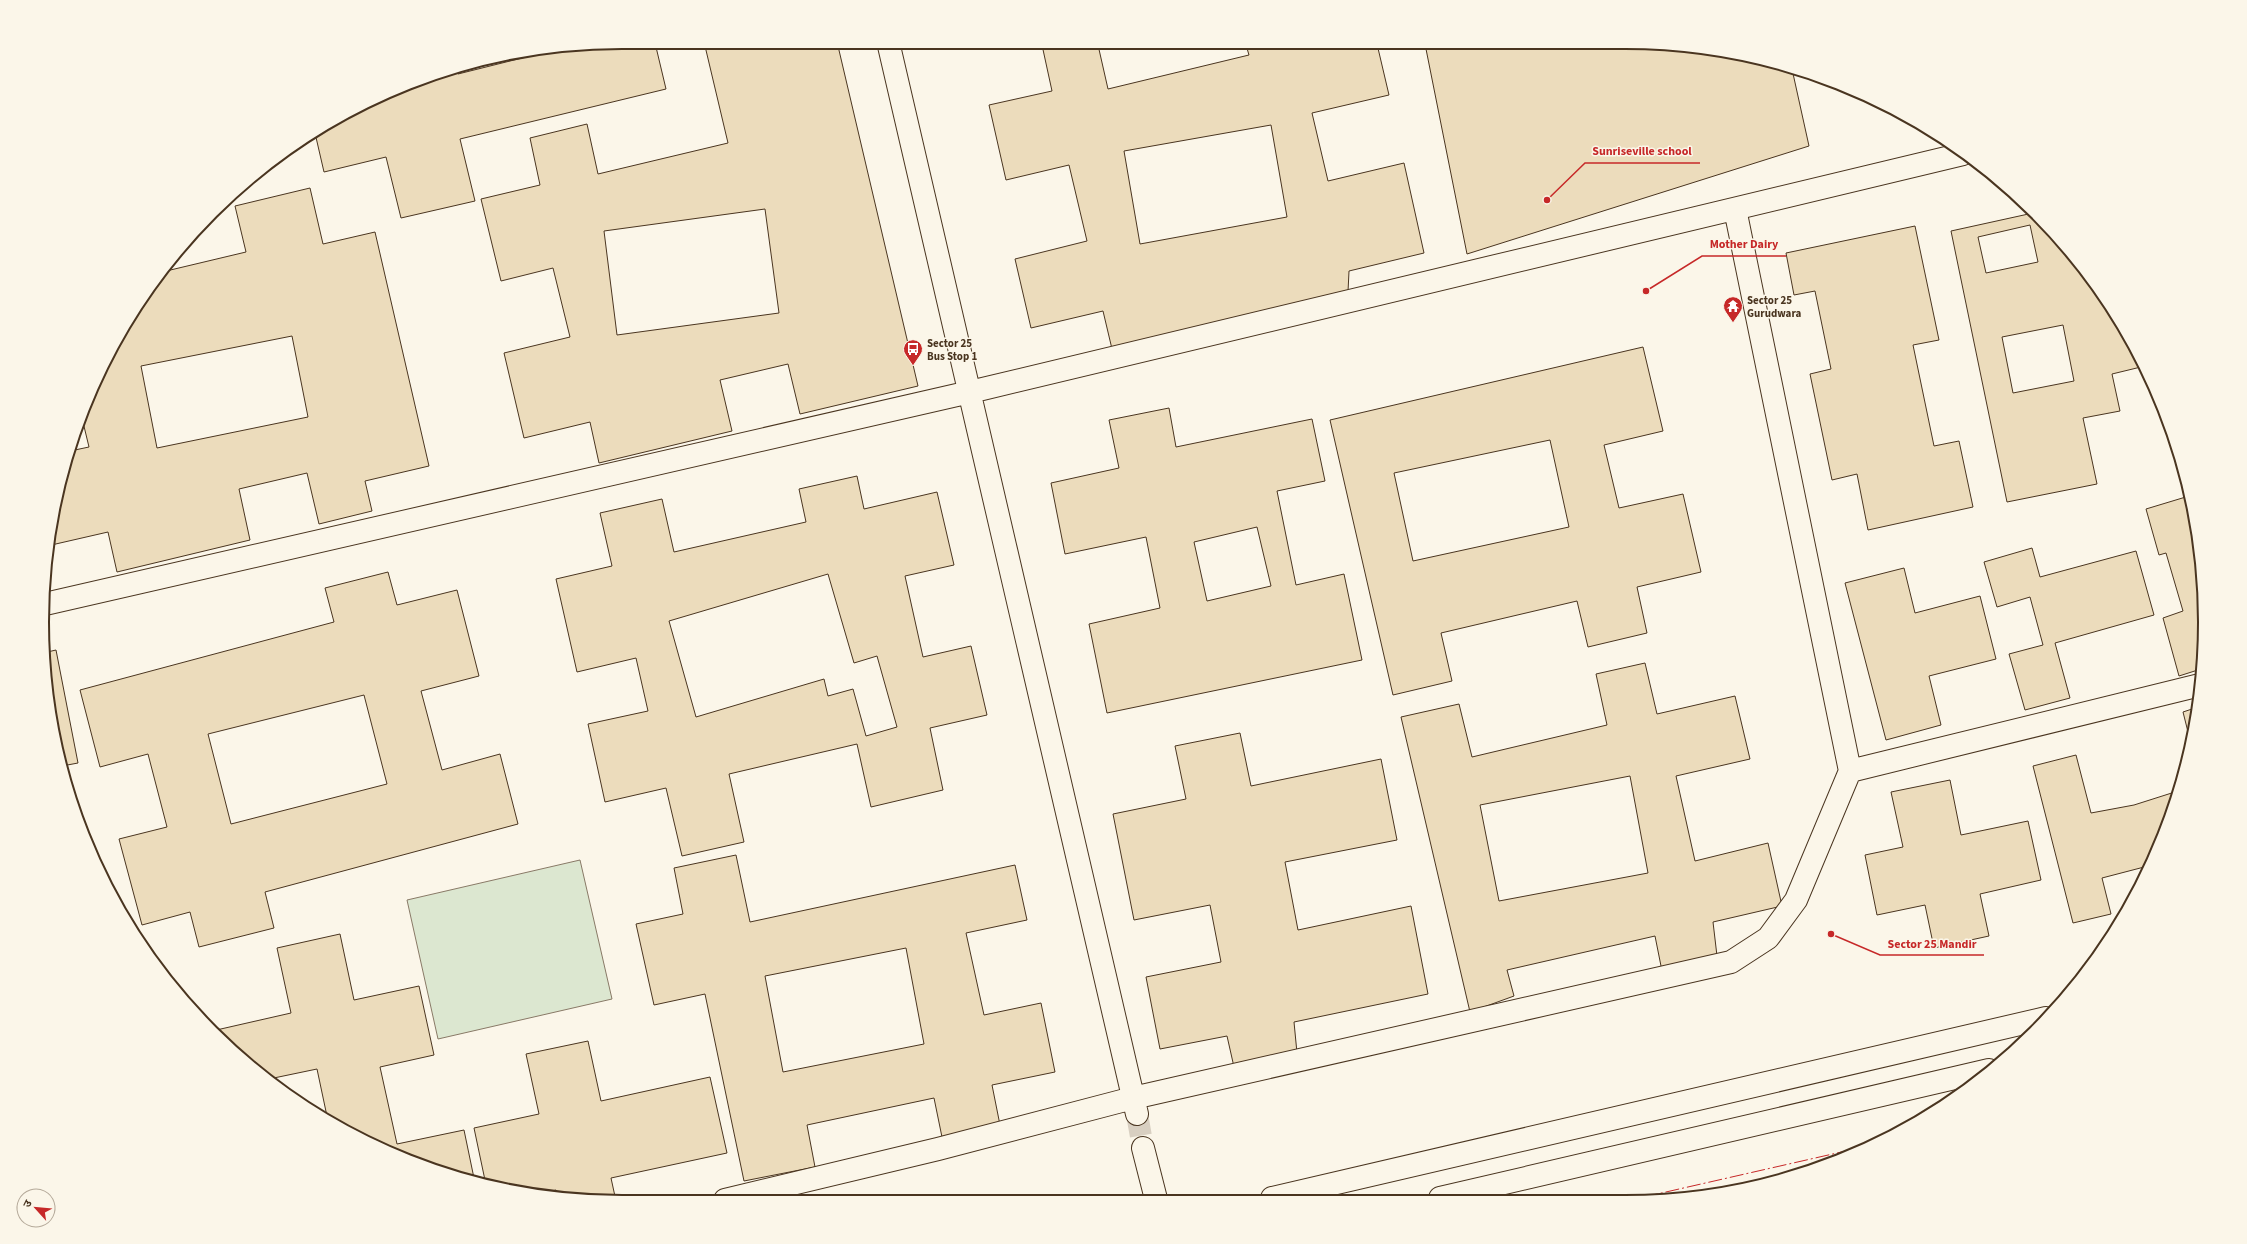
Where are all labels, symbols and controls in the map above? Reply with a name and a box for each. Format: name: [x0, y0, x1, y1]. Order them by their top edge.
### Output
callout: Sunriseville school: [1585, 139, 1700, 163]
text: Sunriseville school: [1592, 143, 1692, 160]
callout: Mother Dairy: [1702, 232, 1786, 256]
text: Mother Dairy: [1710, 236, 1779, 253]
place label: Sector 25 Gurudwara: [1747, 293, 1801, 321]
temple icon: Sector 25 Gurudwara: [1722, 295, 1744, 323]
place label: Sector 25 Bus Stop 1: [927, 336, 977, 364]
bus stop icon: Sector 25 Bus Stop 1: [902, 338, 924, 366]
callout: Sector 25 Mandir: [1880, 931, 1984, 955]
text: Sector 25 Mandir: [1888, 936, 1977, 953]
north arrow: [16, 1188, 56, 1228]
text: उ: [19, 1197, 36, 1210]

